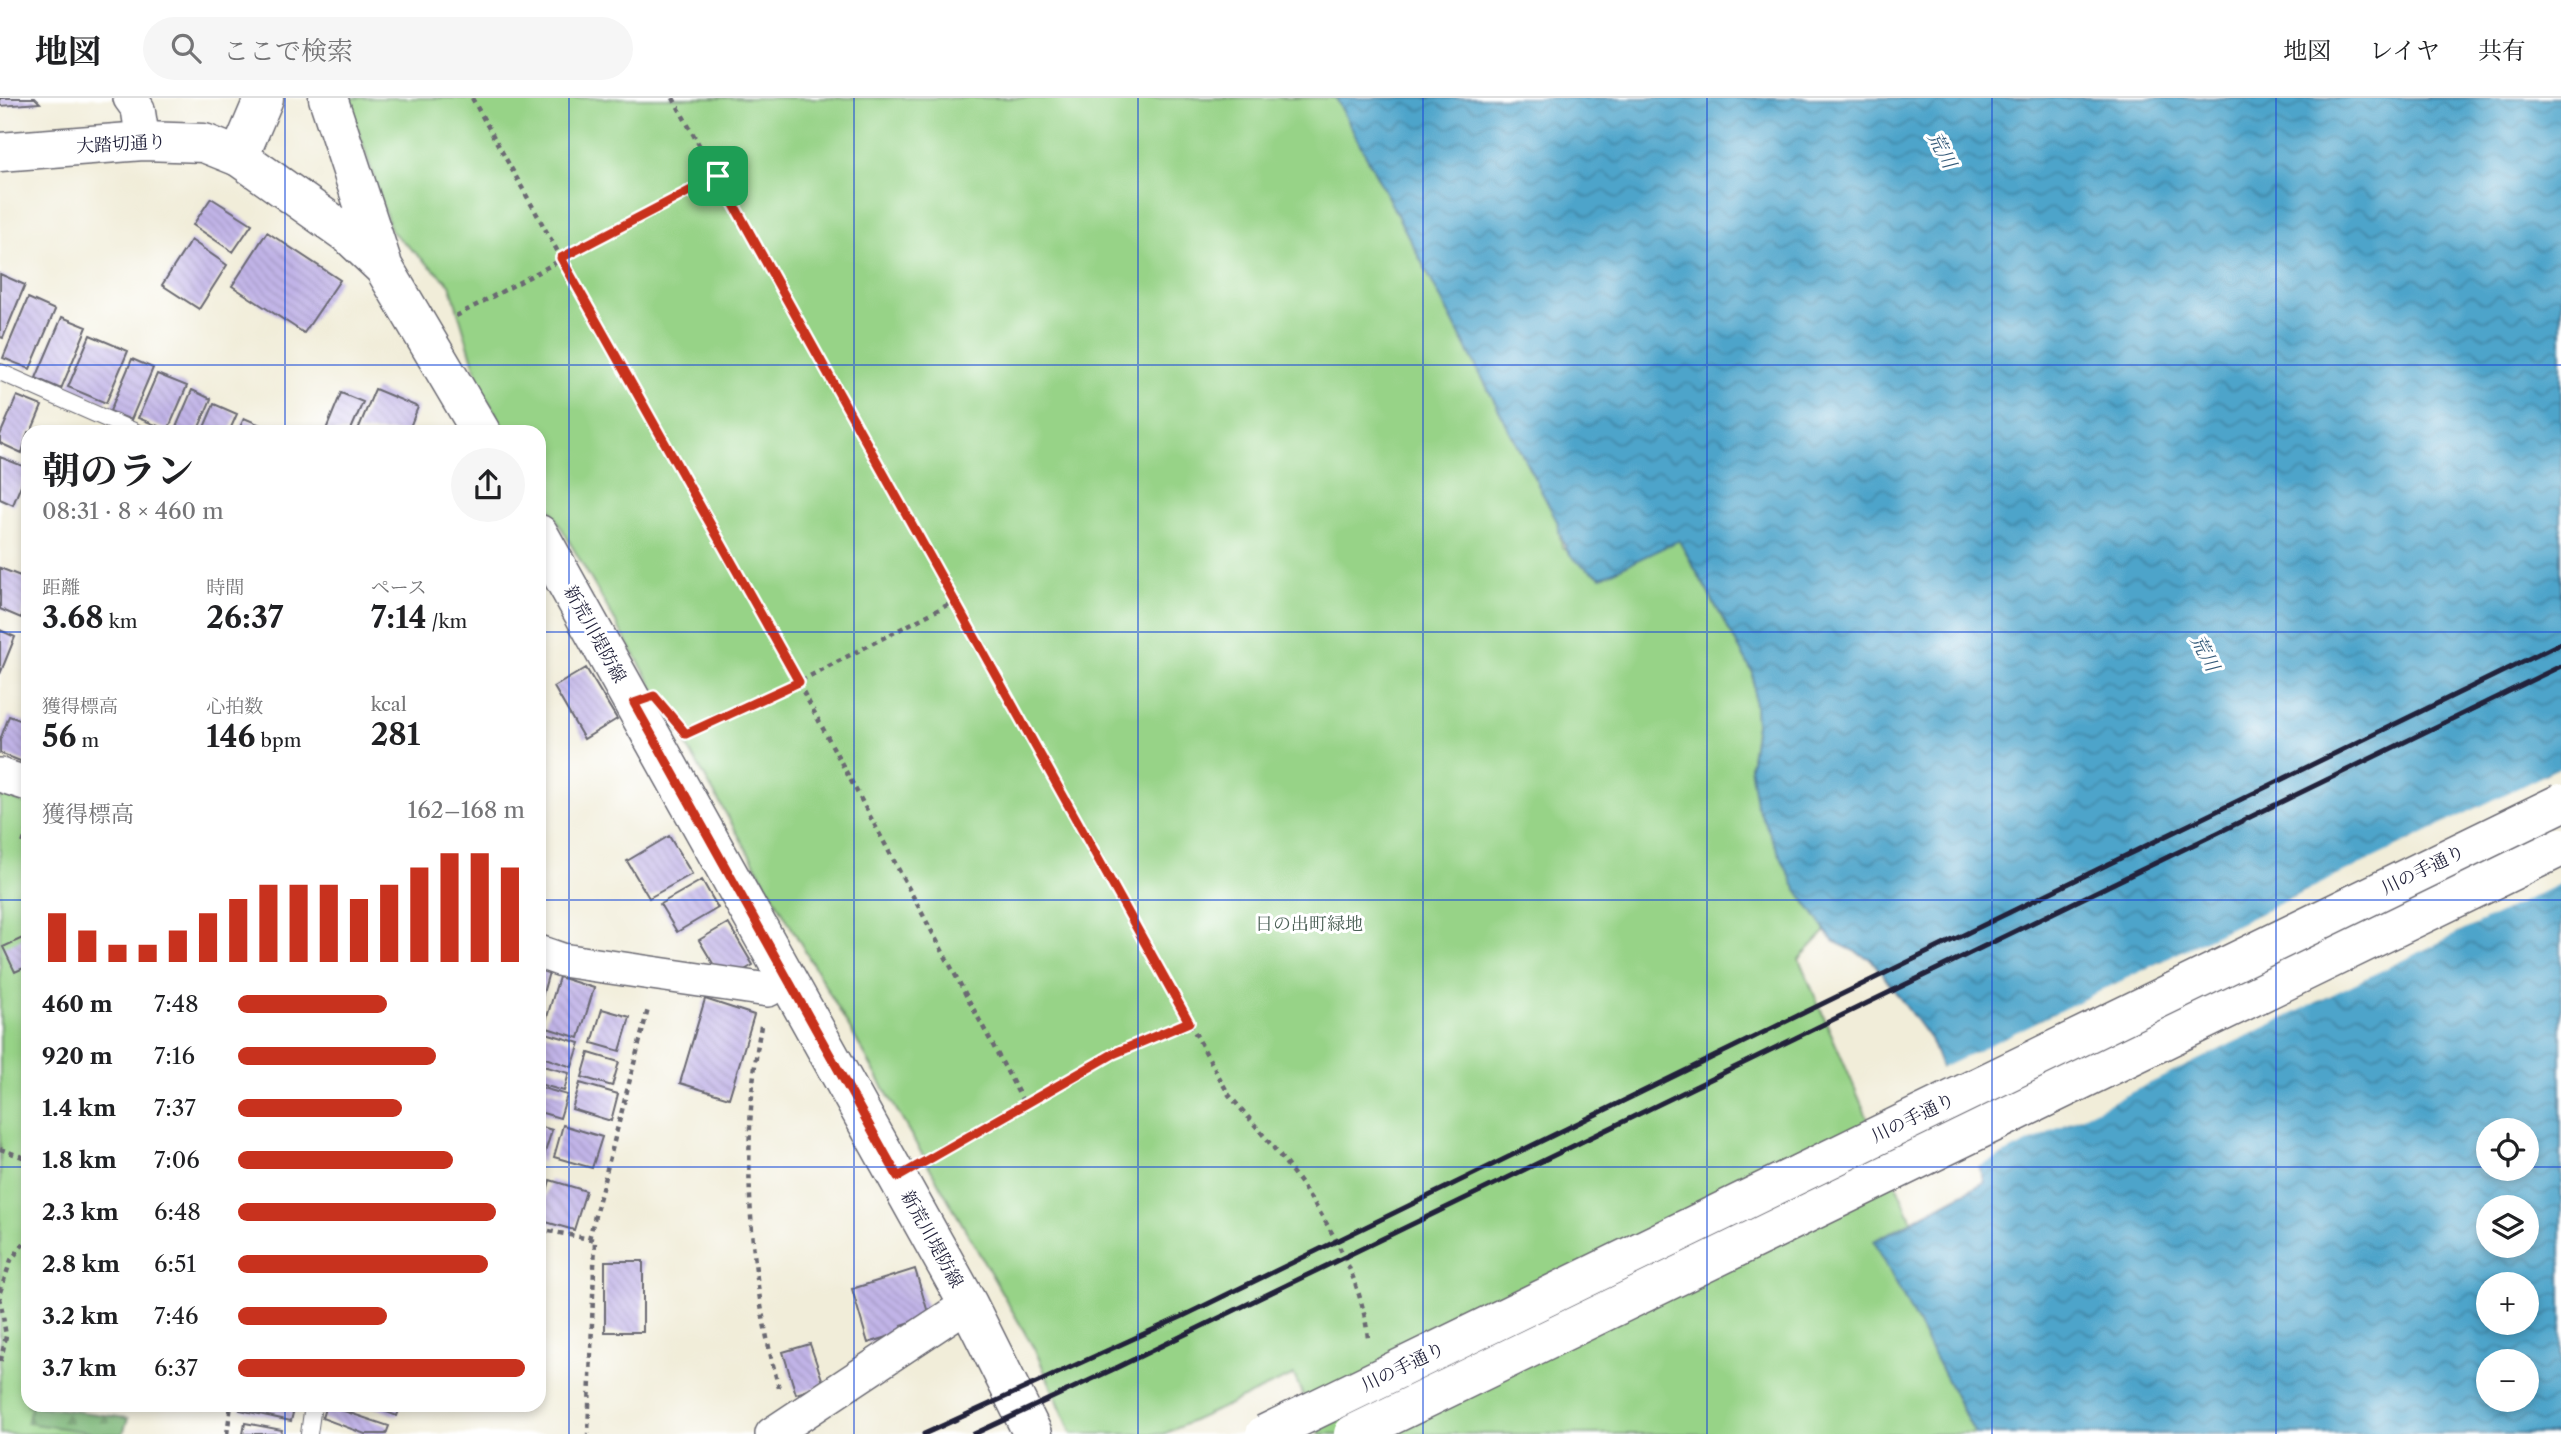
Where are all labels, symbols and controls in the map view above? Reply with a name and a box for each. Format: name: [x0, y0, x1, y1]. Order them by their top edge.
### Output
search box: [143, 17, 633, 80]
icon: search: [167, 29, 205, 67]
text: 地図: [35, 31, 101, 72]
text: ここで検索: [223, 35, 353, 67]
text: 地図: [2283, 36, 2331, 65]
text: レイヤ: [2369, 36, 2440, 65]
text: 共有: [2478, 36, 2526, 65]
water label: 荒川: [1923, 128, 1962, 174]
street label: 大踏切通り: [75, 131, 167, 157]
pin: [688, 146, 748, 206]
icon: arrive: [699, 157, 737, 195]
text: 朝のラン: [42, 447, 194, 494]
button: share: [451, 448, 525, 522]
text: 08:31 · 8 × 460 m: [42, 497, 224, 525]
text: 距離: [42, 576, 80, 599]
text: 時間: [206, 576, 244, 599]
text: ペース: [371, 576, 427, 599]
street label: 新荒川堤防線: [559, 581, 631, 687]
text: 3.68: [42, 599, 104, 636]
text: 26:37: [206, 599, 283, 636]
text: 7:14: [371, 599, 427, 636]
text: km: [104, 610, 137, 633]
text: /km: [427, 610, 467, 633]
water label: 荒川: [2186, 631, 2225, 677]
text: kcal: [371, 693, 407, 716]
text: 獲得標高: [42, 695, 118, 718]
text: 心拍数: [206, 695, 263, 718]
text: 281: [371, 716, 420, 753]
text: 56: [42, 718, 77, 755]
text: 146: [206, 718, 256, 755]
text: m: [77, 729, 99, 752]
text: bpm: [256, 729, 301, 752]
text: 162–168 m: [407, 796, 525, 824]
text: 獲得標高: [42, 800, 134, 828]
street label: 川の手通り: [2378, 840, 2468, 900]
park label: 日の出町緑地: [1255, 913, 1363, 935]
text: 460 m: [42, 990, 113, 1018]
text: 7:48: [154, 990, 199, 1018]
text: 920 m: [42, 1042, 113, 1070]
text: 7:16: [154, 1042, 195, 1070]
street label: 川の手通り: [1868, 1088, 1958, 1148]
text: 1.4 km: [42, 1094, 116, 1122]
text: 7:37: [154, 1094, 196, 1122]
map controls: [2476, 1118, 2539, 1412]
button: locate: [2476, 1118, 2539, 1181]
text: 1.8 km: [42, 1146, 117, 1174]
text: 7:06: [154, 1146, 200, 1174]
street label: 新荒川堤防線: [896, 1186, 968, 1292]
button: layers: [2476, 1195, 2539, 1258]
text: 2.3 km: [42, 1198, 119, 1226]
text: 6:48: [154, 1198, 201, 1226]
text: 2.8 km: [42, 1250, 120, 1278]
text: 6:51: [154, 1250, 196, 1278]
button: +: [2476, 1272, 2539, 1335]
text: 3.2 km: [42, 1302, 119, 1330]
text: 7:46: [154, 1302, 199, 1330]
street label: 川の手通り: [1358, 1337, 1448, 1397]
button: −: [2476, 1349, 2539, 1412]
text: 3.7 km: [42, 1354, 117, 1382]
text: 6:37: [154, 1354, 198, 1382]

